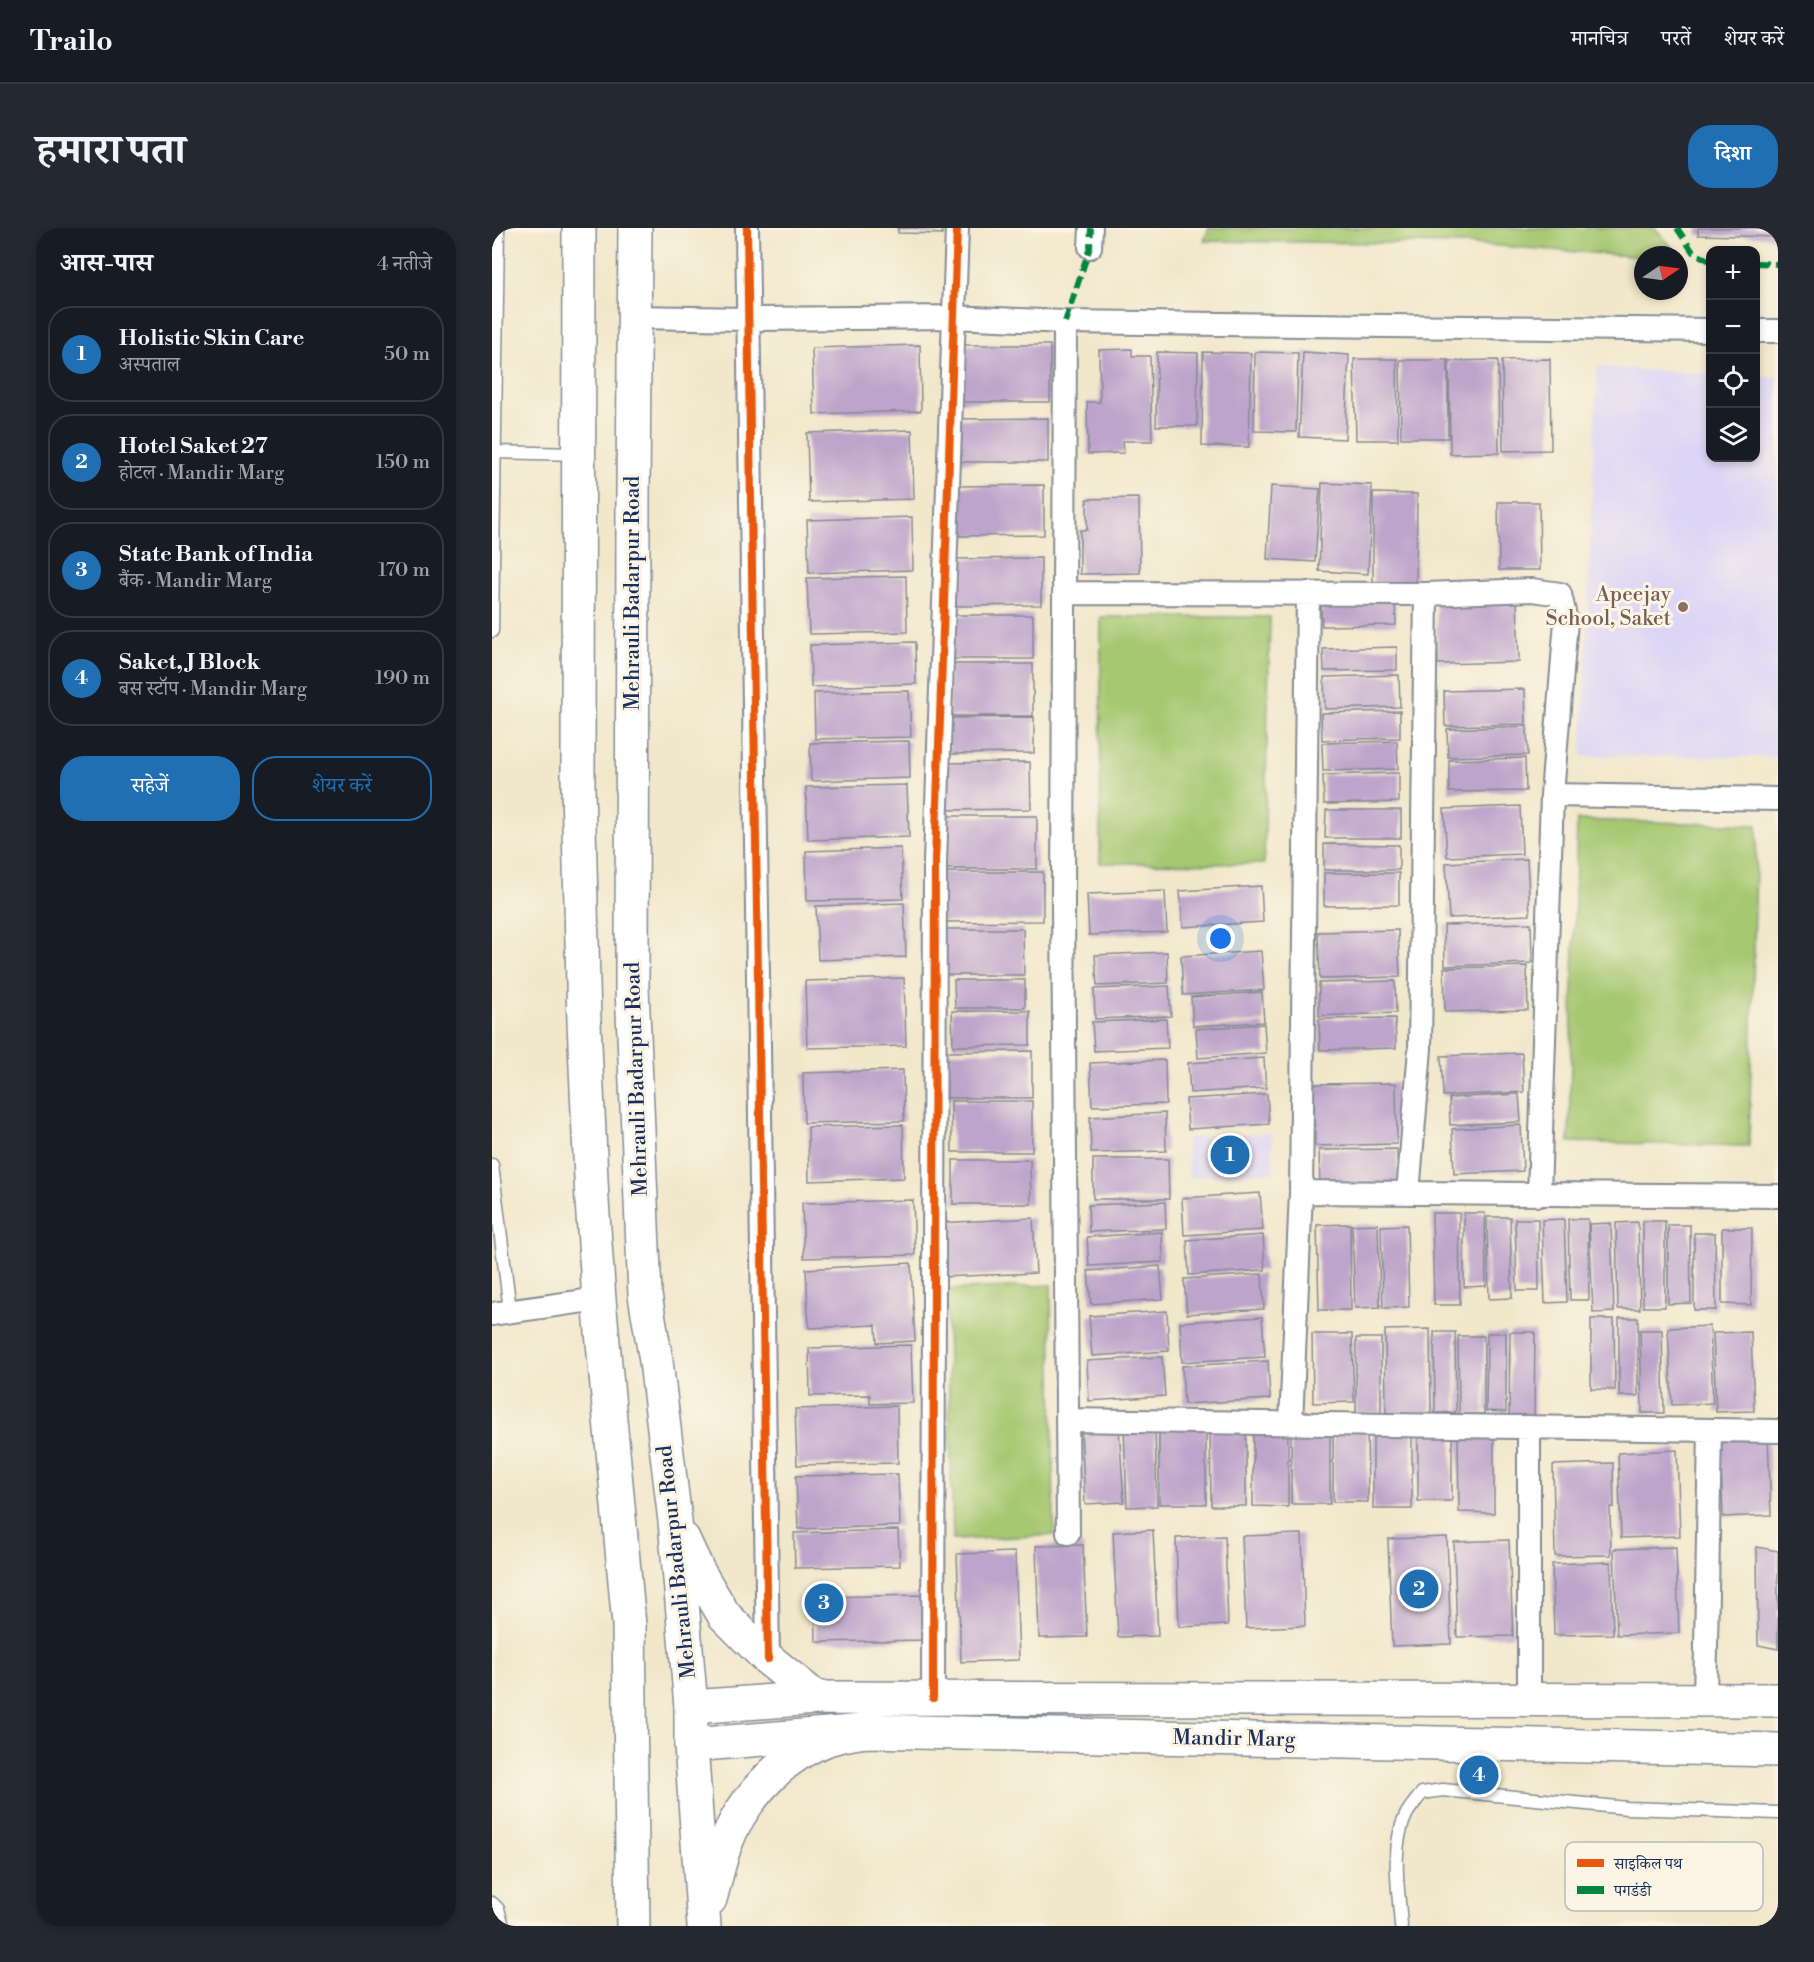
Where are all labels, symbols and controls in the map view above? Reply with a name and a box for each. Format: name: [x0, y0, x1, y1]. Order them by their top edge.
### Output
text: Trailo: [30, 24, 113, 59]
text: मानचित्र: [1571, 26, 1628, 52]
text: परतें: [1661, 26, 1691, 52]
text: शेयर करें: [1724, 26, 1784, 52]
text: हमारा पता: [36, 124, 186, 177]
button: दिशा: [1688, 125, 1778, 188]
north arrow: [1634, 246, 1688, 300]
map controls: [1706, 246, 1760, 462]
button: +: [1706, 246, 1760, 300]
text: आस-पास: [60, 247, 153, 279]
text: 4 नतीजे: [377, 252, 432, 277]
button: −: [1706, 300, 1760, 354]
text: Holistic Skin Care: [119, 325, 304, 352]
text: 1: [77, 342, 86, 367]
text: 50 m: [384, 342, 430, 367]
text: अस्पताल: [119, 353, 180, 378]
button: locate: [1706, 354, 1760, 408]
button: layers: [1706, 408, 1760, 462]
text: Hotel Saket 27: [119, 433, 268, 460]
text: 2: [75, 450, 88, 475]
text: 150 m: [375, 450, 430, 475]
text: होटल · Mandir Marg: [119, 461, 284, 486]
street label: Mehrauli Badarpur Road: [620, 476, 646, 710]
text: State Bank of India: [119, 541, 313, 568]
text: 3: [75, 558, 88, 583]
text: 170 m: [378, 558, 430, 583]
text: बैंक · Mandir Marg: [119, 569, 272, 594]
place label: Apeejay School, Saket: [1545, 582, 1672, 632]
marker: Apeejay School, Saket: [1676, 600, 1690, 614]
text: Saket, J Block: [119, 649, 260, 676]
text: 4: [75, 666, 88, 691]
text: 190 m: [375, 666, 430, 691]
text: बस स्टॉप · Mandir Marg: [119, 677, 307, 702]
button: सहेजें: [60, 756, 240, 821]
button: शेयर करें: [252, 756, 432, 821]
your location: [1206, 924, 1235, 953]
street label: Mehrauli Badarpur Road: [620, 961, 654, 1197]
pin: 1: [1210, 1132, 1250, 1178]
street label: Mehrauli Badarpur Road: [652, 1444, 702, 1680]
pin: 2: [1400, 1566, 1438, 1612]
pin: 3: [804, 1580, 844, 1626]
street label: Mandir Marg: [1172, 1725, 1296, 1753]
pin: 4: [1460, 1752, 1498, 1798]
legend: [1565, 1842, 1763, 1911]
text: साइकिल पथ: [1613, 1854, 1683, 1874]
text: पगडंडी: [1613, 1881, 1652, 1901]

